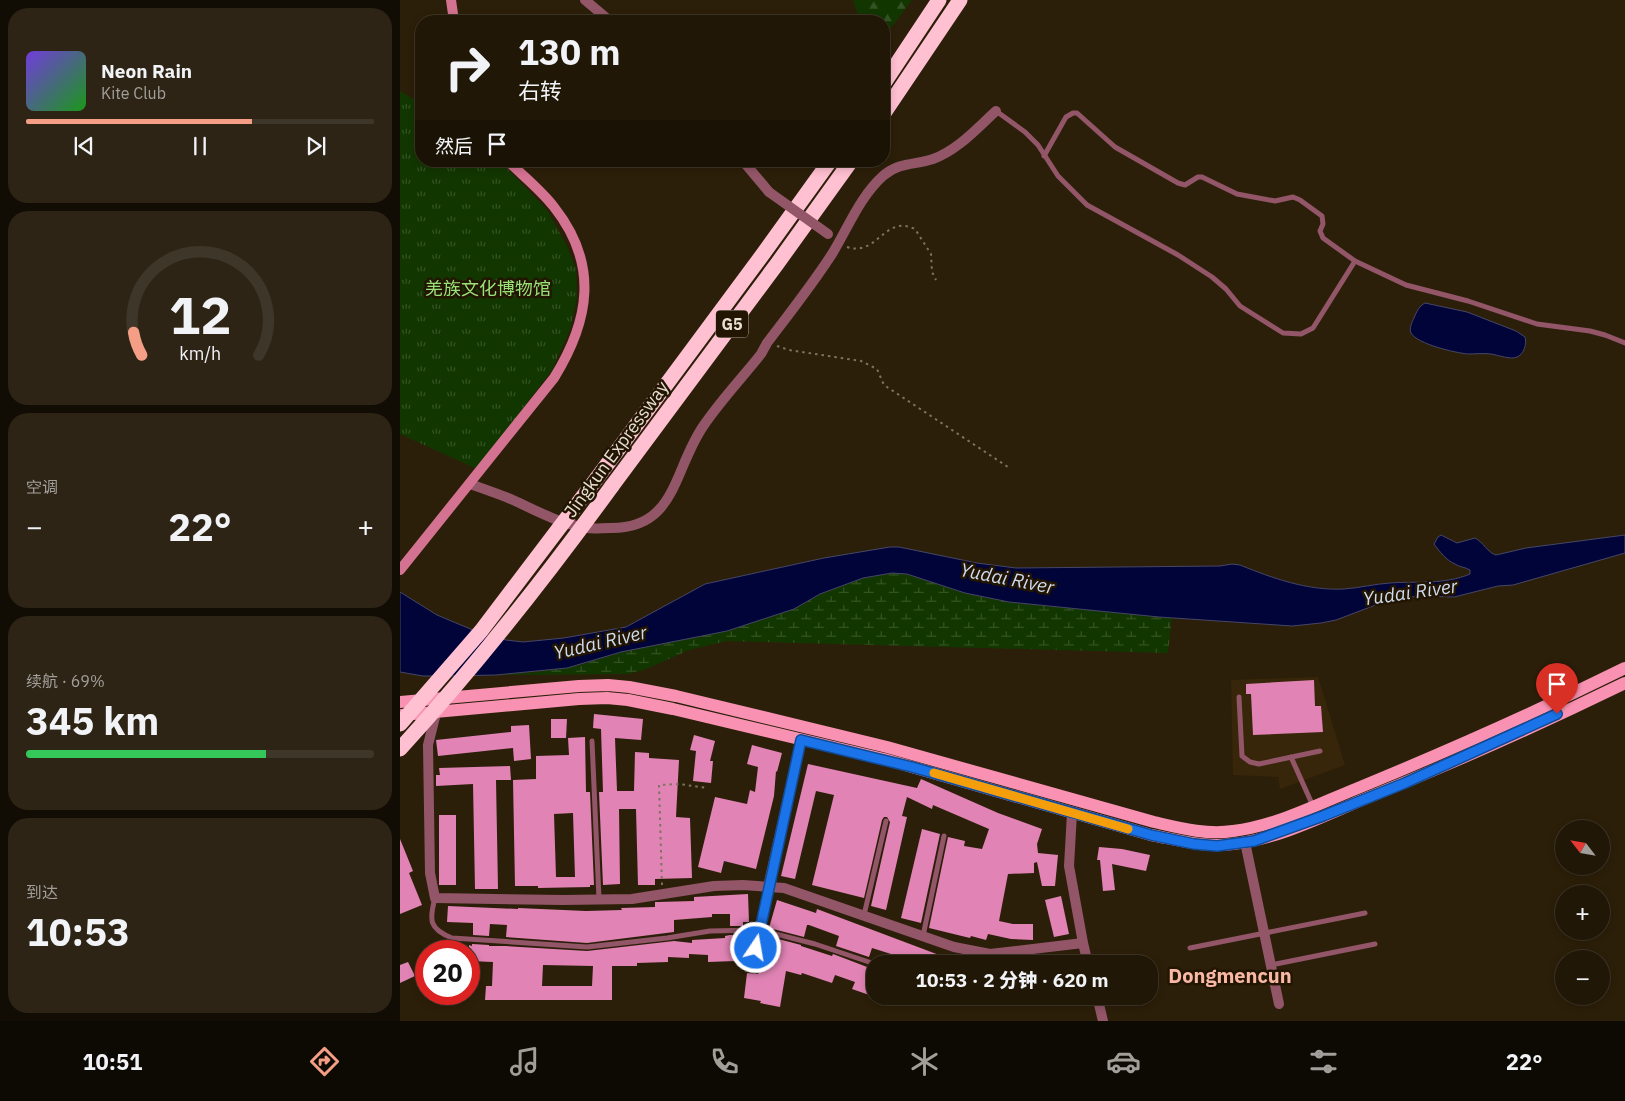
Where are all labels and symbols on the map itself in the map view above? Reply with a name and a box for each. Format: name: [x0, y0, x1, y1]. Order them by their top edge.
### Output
park label: 羌族文化博物馆: [425, 277, 551, 300]
road number: G5: [716, 310, 748, 338]
street label: Jingkun Expressway: [559, 376, 673, 522]
water label: Yudai River: [958, 557, 1057, 599]
water label: Yudai River: [1361, 573, 1460, 611]
water label: Yudai River: [551, 619, 650, 664]
pin: [1536, 663, 1578, 714]
north arrow: [1555, 820, 1610, 875]
position arrow: [729, 921, 781, 973]
speed limit sign: 20: [415, 940, 480, 1005]
district label: Dongmencun: [1168, 962, 1292, 989]

